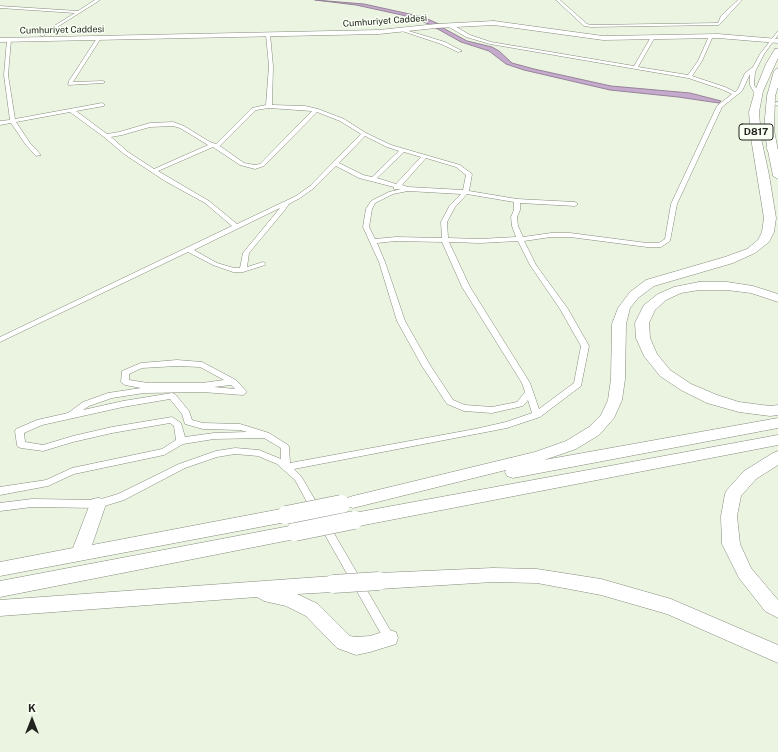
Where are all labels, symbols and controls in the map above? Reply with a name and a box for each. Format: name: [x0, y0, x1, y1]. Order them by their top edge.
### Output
street label: Cumhuriyet Caddesi: [342, 13, 428, 29]
street label: Cumhuriyet Caddesi: [20, 24, 104, 36]
road number: D817: [739, 124, 773, 140]
north arrow: [12, 700, 52, 740]
text: K: [28, 702, 36, 714]

